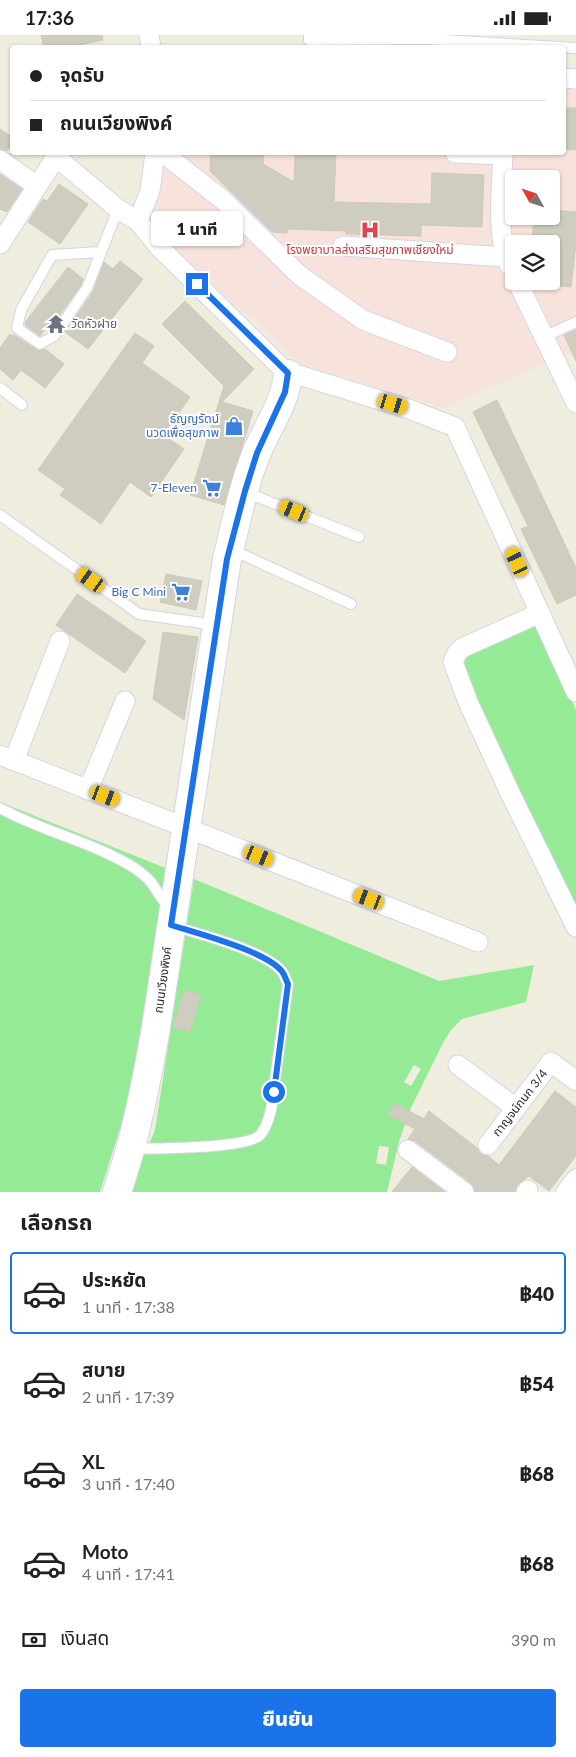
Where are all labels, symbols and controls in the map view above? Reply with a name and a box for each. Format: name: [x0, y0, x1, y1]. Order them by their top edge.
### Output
text: 17:36: [25, 6, 74, 29]
text: จุดรับ: [60, 63, 105, 86]
text: ถนนเวียงพิงค์: [60, 111, 172, 134]
north arrow: [505, 170, 560, 225]
map controls: [505, 170, 560, 290]
callout: 1 นาที: [151, 211, 243, 247]
text: 1 นาที: [176, 219, 218, 238]
hospital icon: โรงพยาบาลส่งเสริมสุขภาพเชียงใหม่: [359, 219, 381, 241]
button: layers: [505, 235, 560, 290]
place label: โรงพยาบาลส่งเสริมสุขภาพเชียงใหม่: [286, 242, 454, 257]
route end: [186, 273, 208, 295]
temple icon: วัดหัวฝาย: [45, 313, 67, 335]
place label: วัดหัวฝาย: [71, 316, 117, 331]
car: [376, 392, 409, 416]
place label: ธัญญรัตน์ นวดเพื่อสุขภาพ: [146, 411, 219, 440]
shop icon: ธัญญรัตน์ นวดเพื่อสุขภาพ: [223, 415, 245, 437]
supermarket icon: 7-Eleven: [201, 477, 223, 499]
place label: 7-Eleven: [151, 480, 197, 495]
car: [277, 498, 310, 524]
car: [503, 545, 530, 579]
car: [74, 565, 107, 595]
supermarket icon: Big C Mini: [170, 581, 192, 603]
place label: Big C Mini: [112, 584, 166, 599]
car: [88, 784, 121, 808]
car: [242, 843, 275, 869]
car: [352, 887, 385, 911]
street label: ถนนเวียงพิงค์: [150, 946, 175, 1014]
street label: กาญจน์กนก 3/4: [489, 1066, 550, 1139]
route start: [263, 1081, 285, 1103]
text: เลือกรถ: [20, 1208, 93, 1235]
text: ประหยัด: [82, 1268, 146, 1291]
icon: car: [22, 1271, 67, 1316]
text: ฿40: [519, 1282, 554, 1305]
text: 1 นาที · 17:38: [82, 1297, 175, 1316]
text: สบาย: [82, 1358, 126, 1381]
icon: car: [22, 1361, 67, 1406]
text: ฿54: [519, 1372, 554, 1395]
text: 2 นาที · 17:39: [82, 1387, 175, 1406]
text: XL: [82, 1450, 105, 1473]
icon: car: [22, 1451, 67, 1496]
text: ฿68: [519, 1462, 554, 1485]
text: 3 นาที · 17:40: [82, 1474, 175, 1493]
text: Moto: [82, 1540, 128, 1563]
icon: car: [22, 1541, 67, 1586]
text: ฿68: [519, 1552, 554, 1575]
text: 4 นาที · 17:41: [82, 1564, 175, 1583]
icon: cash: [20, 1626, 48, 1654]
text: เงินสด: [60, 1626, 109, 1649]
text: 390 m: [511, 1630, 556, 1649]
button: ยืนยัน: [20, 1689, 556, 1747]

